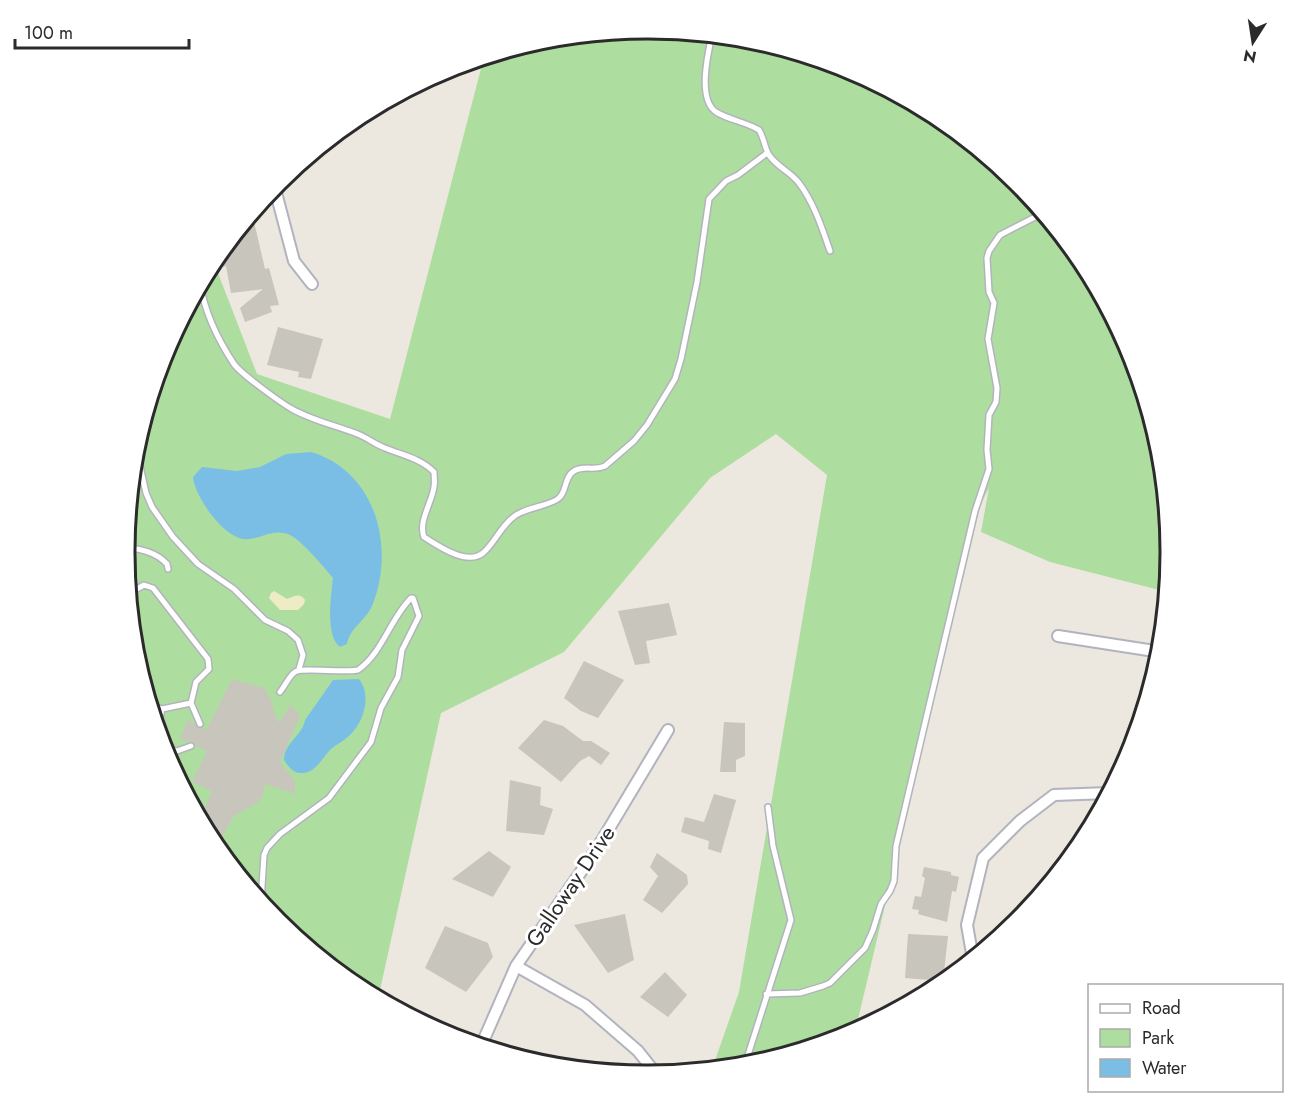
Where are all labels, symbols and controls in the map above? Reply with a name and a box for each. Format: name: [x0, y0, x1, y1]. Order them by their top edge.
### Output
scale bar: [15, 12, 189, 50]
north arrow: [1223, 12, 1283, 72]
text: 100 m: [24, 20, 73, 46]
text: N: [1241, 44, 1259, 69]
street label: Galloway Drive: [518, 819, 622, 953]
legend: [1088, 984, 1283, 1092]
text: Road: [1142, 995, 1181, 1021]
text: Park: [1142, 1025, 1174, 1051]
text: Water: [1142, 1055, 1187, 1081]

